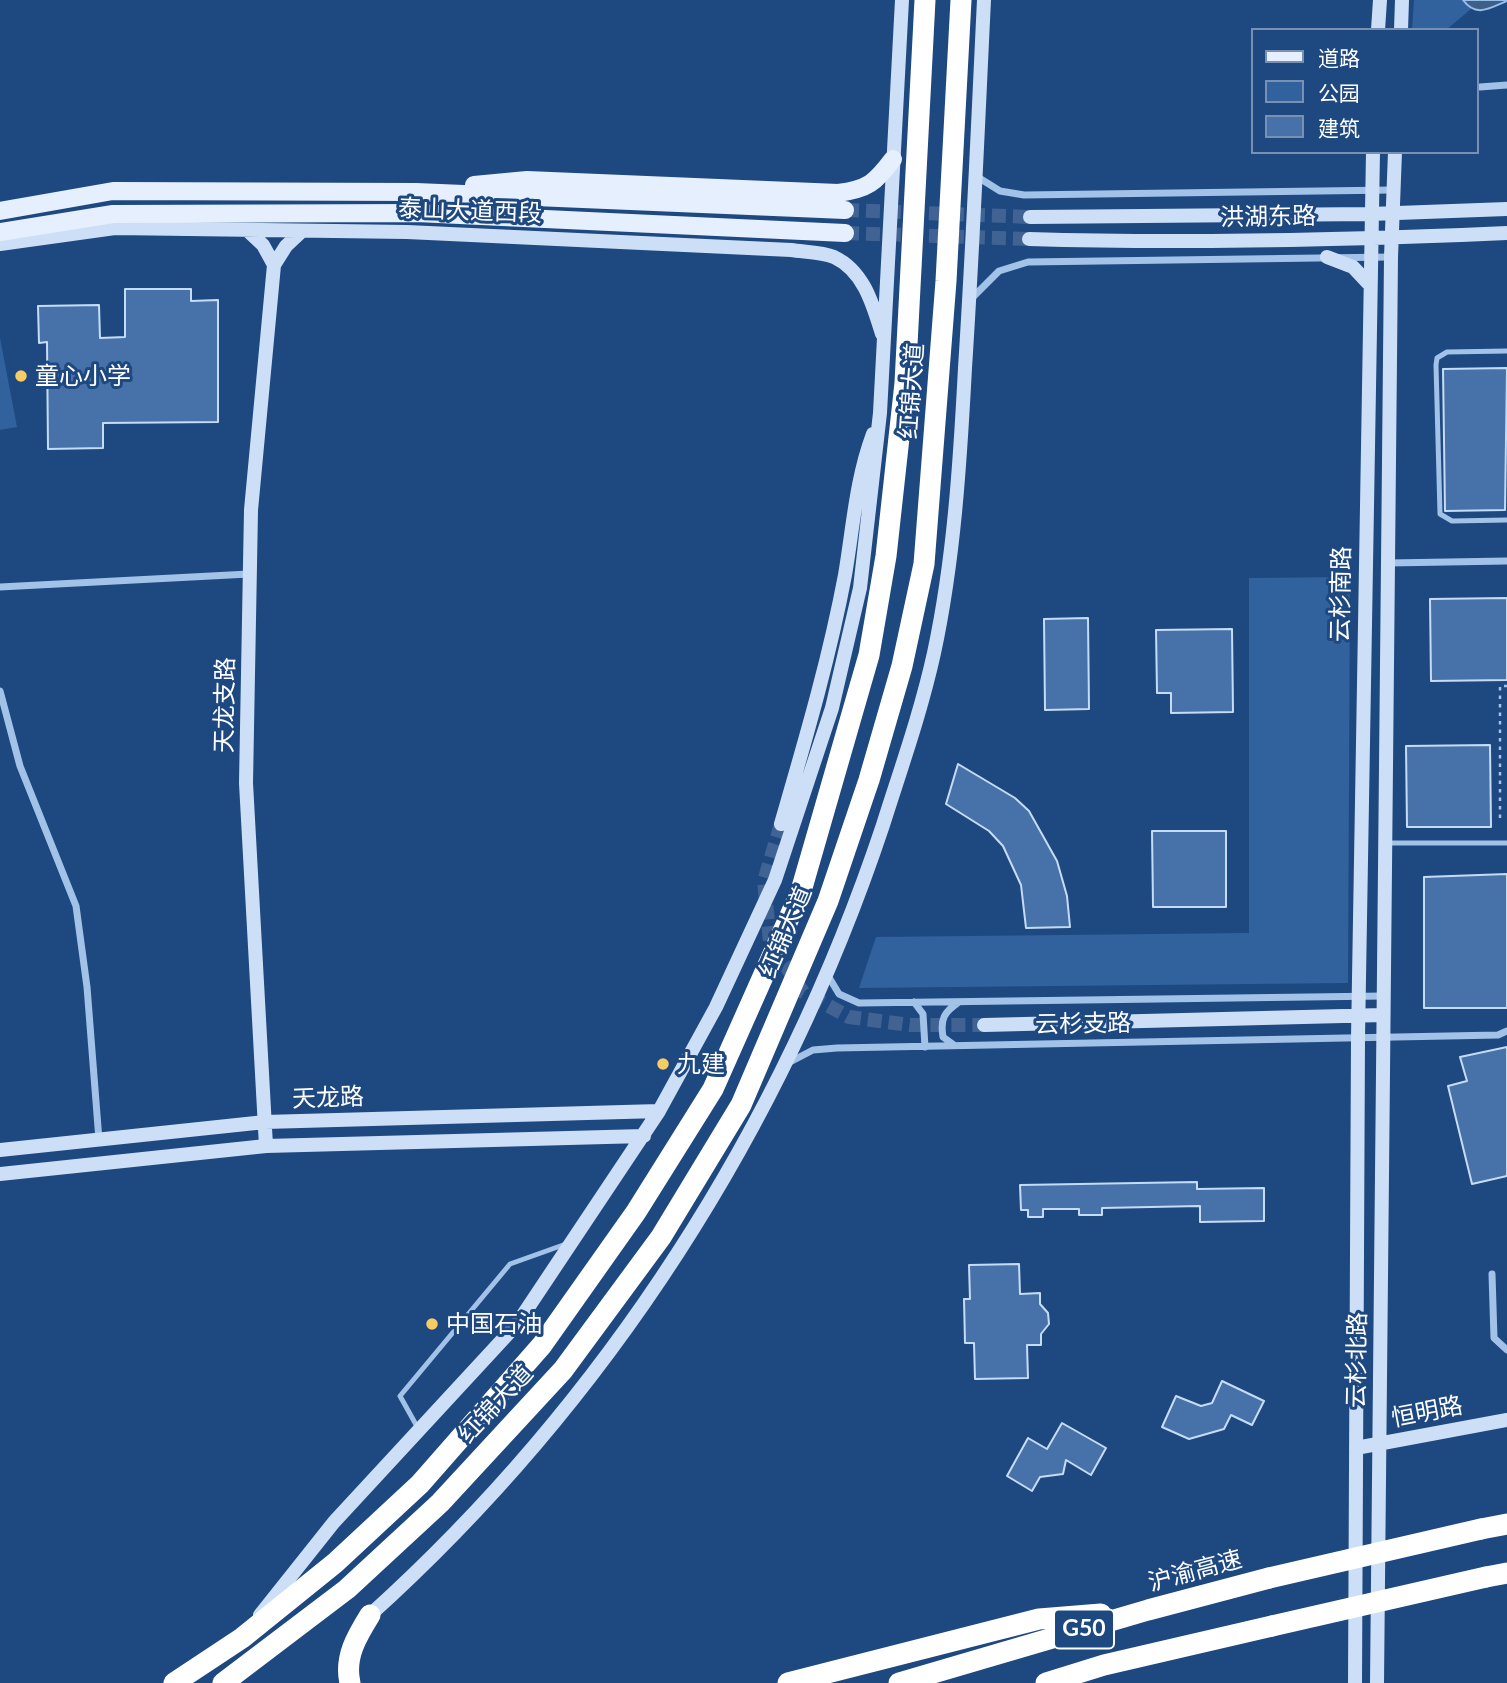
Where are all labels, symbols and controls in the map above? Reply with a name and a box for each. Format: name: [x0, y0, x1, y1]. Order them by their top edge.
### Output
legend: [1252, 28, 1479, 154]
text: 道路: [1318, 45, 1360, 70]
text: 公园: [1318, 80, 1360, 105]
text: 建筑: [1318, 115, 1360, 140]
street label: 泰山大道西段: [398, 194, 542, 228]
street label: 洪湖东路: [1220, 202, 1316, 232]
street label: 红锦大道: [894, 342, 930, 440]
place label: 童心小学: [35, 362, 131, 390]
marker: 童心小学: [13, 368, 29, 384]
street label: 云杉南路: [1326, 546, 1356, 642]
street label: 天龙支路: [210, 657, 240, 753]
street label: 红锦大道: [754, 882, 818, 982]
street label: 云杉支路: [1035, 1009, 1131, 1039]
place label: 九建: [677, 1050, 725, 1078]
marker: 九建: [655, 1056, 671, 1072]
street label: 天龙路: [292, 1082, 364, 1114]
place label: 中国石油: [446, 1310, 542, 1338]
street label: 云杉北路: [1342, 1312, 1372, 1408]
marker: 中国石油: [424, 1316, 440, 1332]
street label: 红锦大道: [453, 1359, 539, 1449]
street label: 恒明路: [1389, 1391, 1465, 1433]
street label: 沪渝高速: [1145, 1545, 1245, 1597]
road number: G50: [1054, 1610, 1114, 1648]

